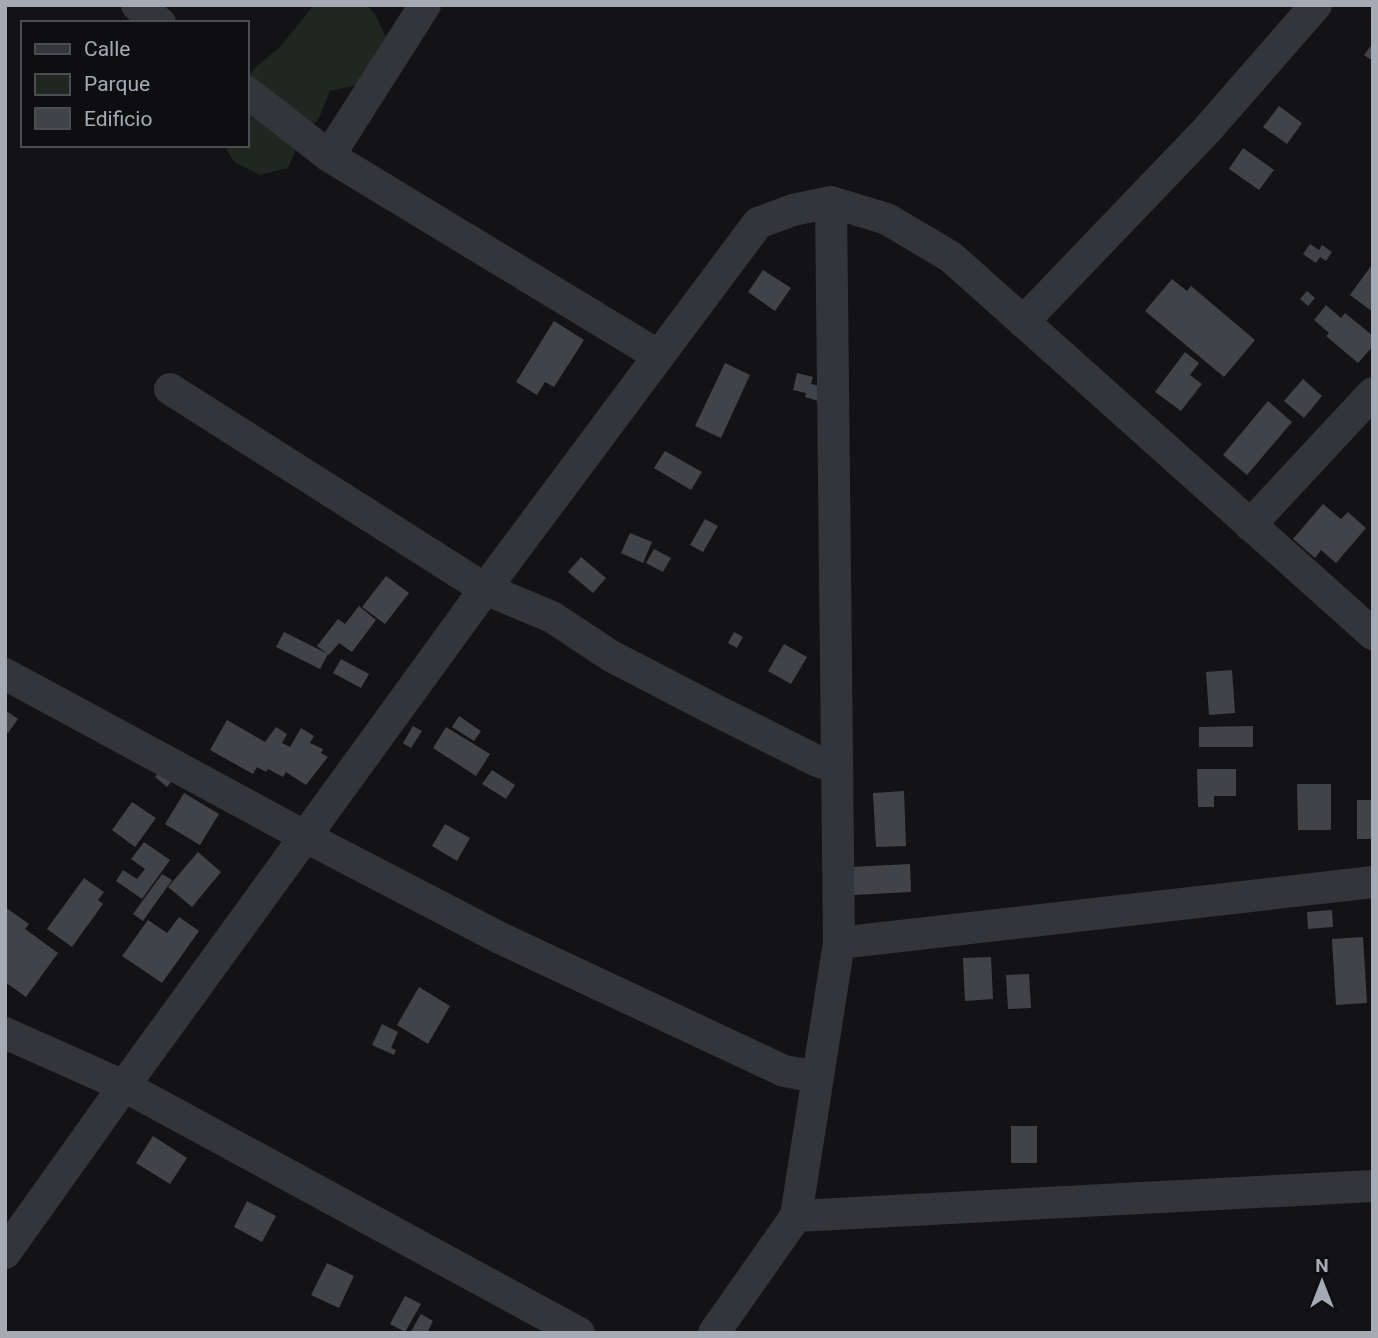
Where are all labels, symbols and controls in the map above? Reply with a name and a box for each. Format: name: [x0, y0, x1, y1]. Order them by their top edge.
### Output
legend: [21, 21, 248, 147]
text: Calle: [84, 37, 130, 61]
text: Parque: [84, 72, 150, 96]
text: Edificio: [84, 107, 152, 131]
north arrow: [1287, 1247, 1357, 1317]
text: N: [1315, 1254, 1329, 1277]

